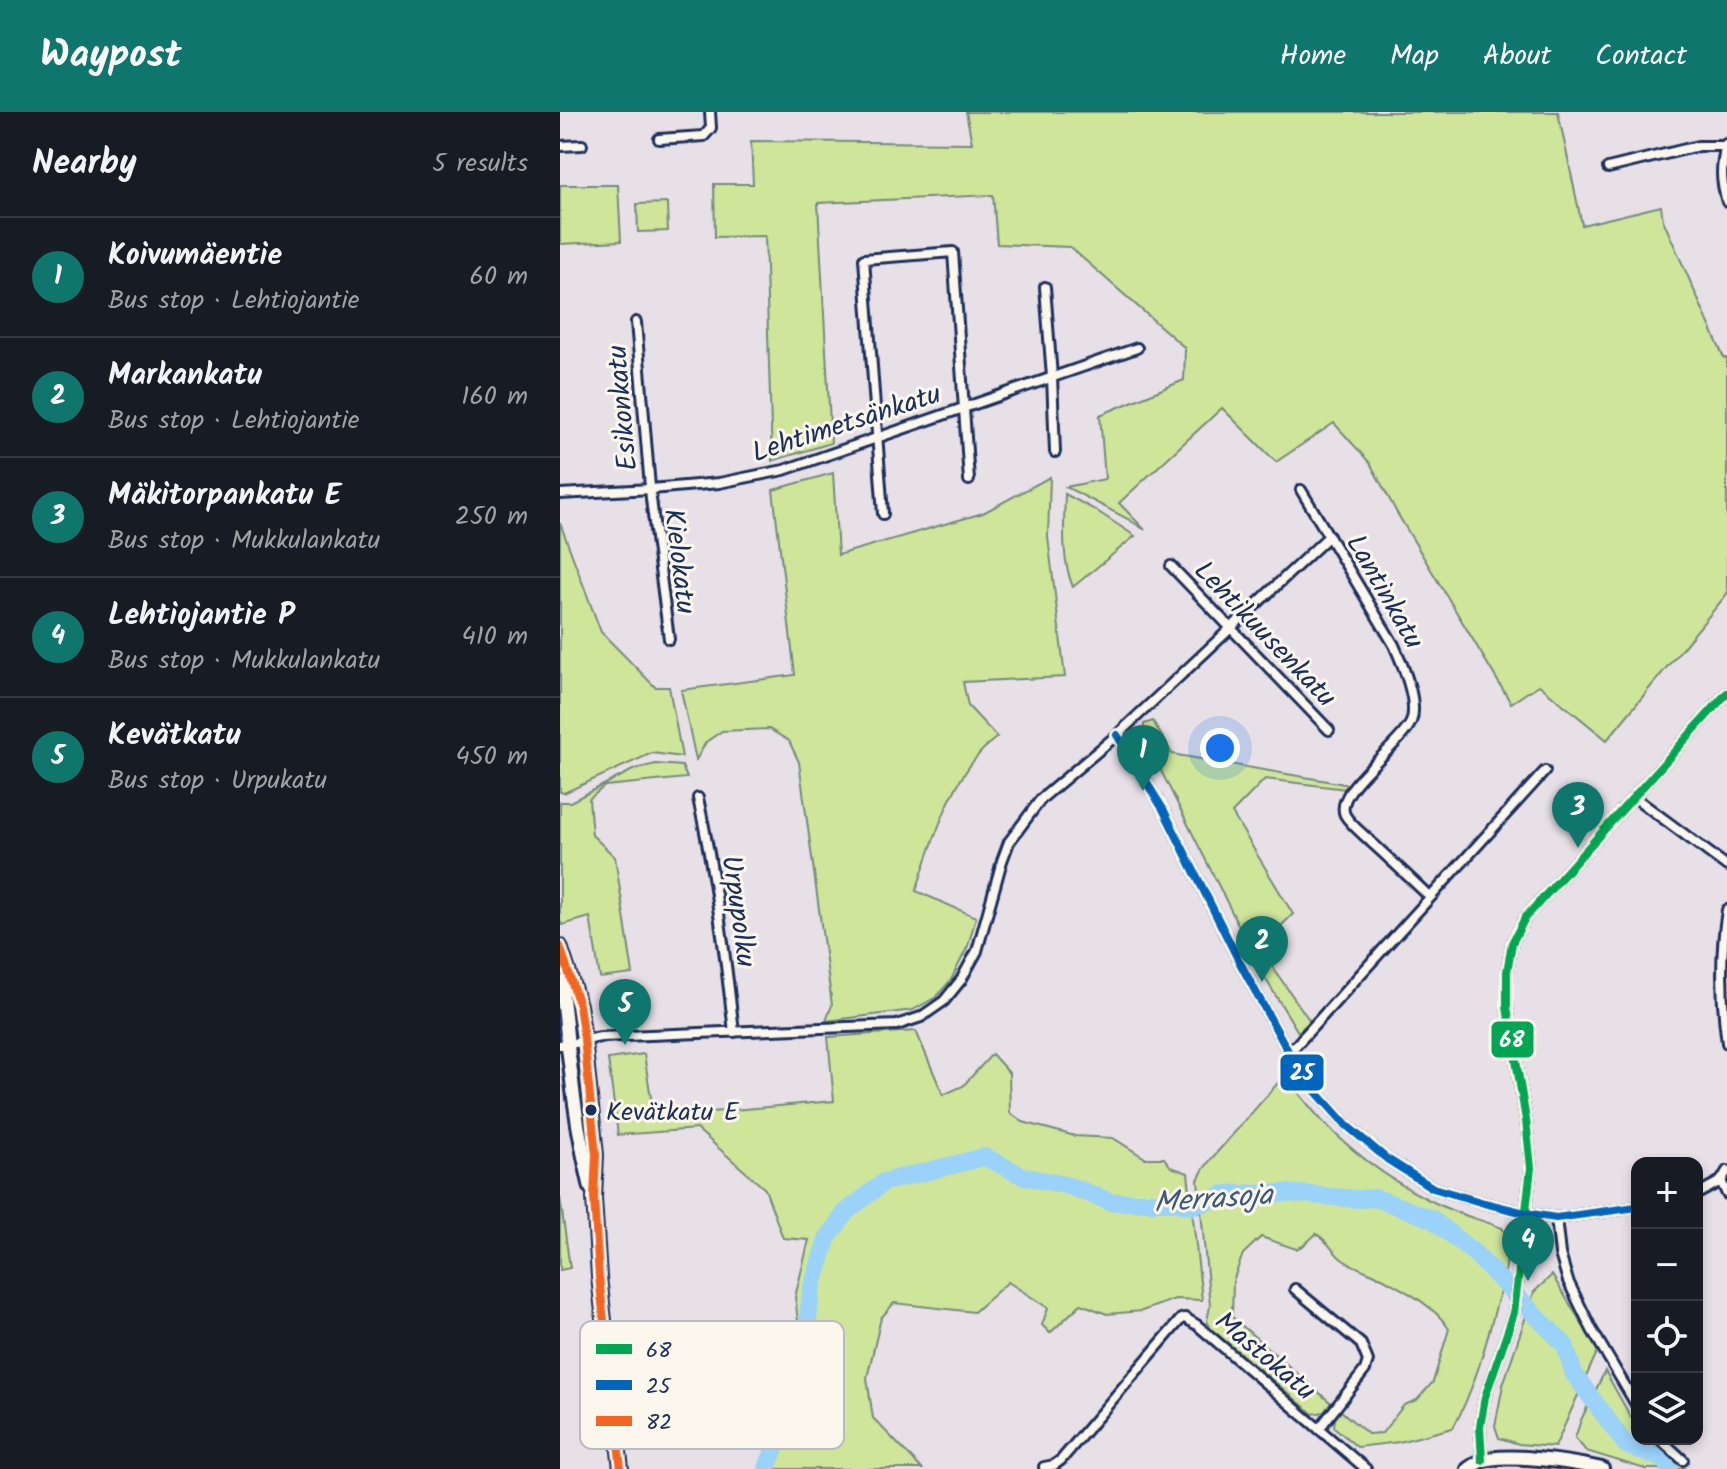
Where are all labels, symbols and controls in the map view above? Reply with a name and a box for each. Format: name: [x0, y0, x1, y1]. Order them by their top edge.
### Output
text: Waypost: [40, 26, 182, 86]
text: Home: [1280, 34, 1346, 79]
text: Map: [1390, 34, 1439, 79]
text: About: [1483, 34, 1551, 79]
text: Contact: [1595, 34, 1687, 79]
text: Nearby: [32, 137, 137, 191]
text: 5 results: [432, 143, 528, 185]
text: Koivumäentie: [108, 232, 282, 280]
text: 1: [54, 256, 62, 298]
text: 60 m: [469, 256, 528, 298]
text: Bus stop · Lehtiojantie: [108, 280, 359, 322]
street label: Esikonkatu: [596, 343, 651, 473]
text: Markankatu: [108, 352, 262, 400]
street label: Lehtimetsänkatu: [746, 373, 947, 476]
text: 2: [50, 376, 66, 418]
text: 160 m: [461, 376, 528, 418]
text: Bus stop · Lehtiojantie: [108, 400, 359, 442]
text: Mäkitorpankatu E: [108, 472, 341, 520]
text: 3: [51, 496, 65, 538]
text: 250 m: [455, 496, 528, 538]
street label: Kielokatu: [650, 506, 707, 617]
text: Bus stop · Mukkulankatu: [108, 520, 380, 562]
street label: Lantinkatu: [1333, 526, 1435, 658]
street label: Lehtikuusenkatu: [1182, 551, 1347, 719]
text: Lehtiojantie P: [108, 592, 295, 640]
text: 4: [51, 616, 65, 658]
text: 410 m: [461, 616, 528, 658]
text: Bus stop · Mukkulankatu: [108, 640, 380, 682]
text: Kevätkatu: [108, 712, 241, 760]
pin: 1: [1117, 725, 1169, 791]
your location: [1200, 728, 1240, 768]
text: 5: [51, 736, 65, 778]
text: 450 m: [456, 736, 528, 778]
text: Bus stop · Urpukatu: [108, 760, 327, 802]
pin: 3: [1552, 782, 1604, 848]
street label: Urpupolku: [707, 853, 768, 970]
pin: 2: [1236, 916, 1288, 982]
pin: 5: [599, 979, 651, 1045]
line badge: 68: [1490, 1020, 1535, 1059]
text: 68: [1500, 1024, 1525, 1059]
line badge: 25: [1279, 1053, 1325, 1092]
text: 25: [1290, 1057, 1316, 1092]
place label: Kevätkatu E: [606, 1092, 740, 1134]
marker: Kevätkatu E: [583, 1102, 599, 1118]
map controls: [1631, 1157, 1703, 1445]
button: +: [1631, 1157, 1703, 1229]
water label: Merrasoja: [1152, 1172, 1276, 1228]
pin: 4: [1502, 1215, 1554, 1281]
button: −: [1631, 1229, 1703, 1301]
street label: Mastokatu: [1203, 1301, 1325, 1413]
button: locate: [1631, 1301, 1703, 1373]
legend: [580, 1321, 844, 1449]
text: 68: [646, 1334, 672, 1369]
text: 25: [646, 1370, 672, 1405]
button: layers: [1631, 1373, 1703, 1445]
text: 82: [646, 1406, 672, 1441]

